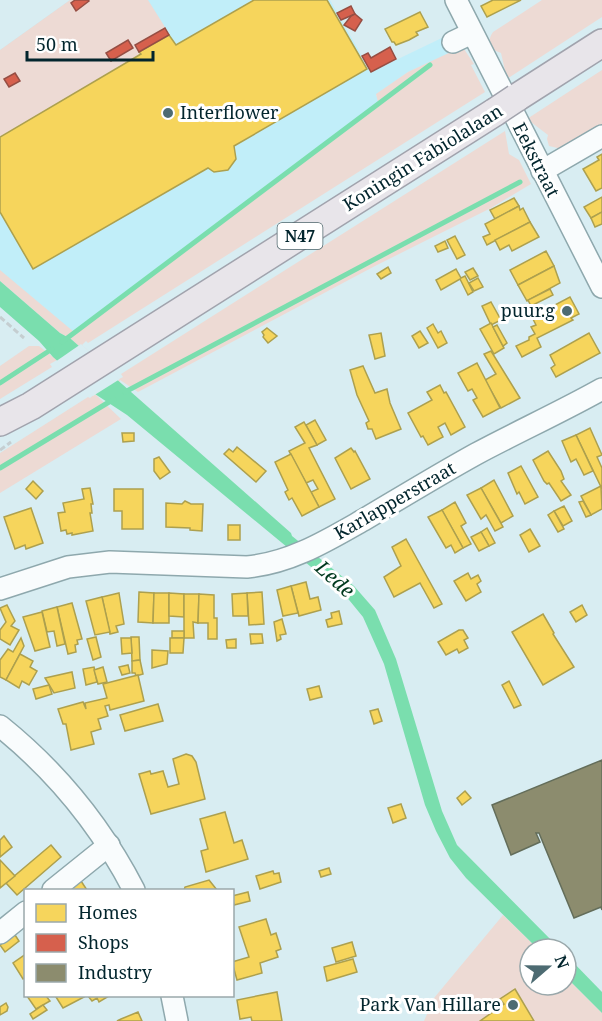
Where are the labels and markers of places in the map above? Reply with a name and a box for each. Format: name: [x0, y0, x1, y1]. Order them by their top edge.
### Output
place label: Interflower: [180, 100, 279, 124]
marker: Interflower: [161, 106, 175, 120]
place label: puur.g: [501, 298, 555, 322]
marker: puur.g: [560, 304, 574, 318]
place label: Park Van Hillare: [359, 992, 501, 1016]
marker: Park Van Hillare: [506, 998, 520, 1012]

